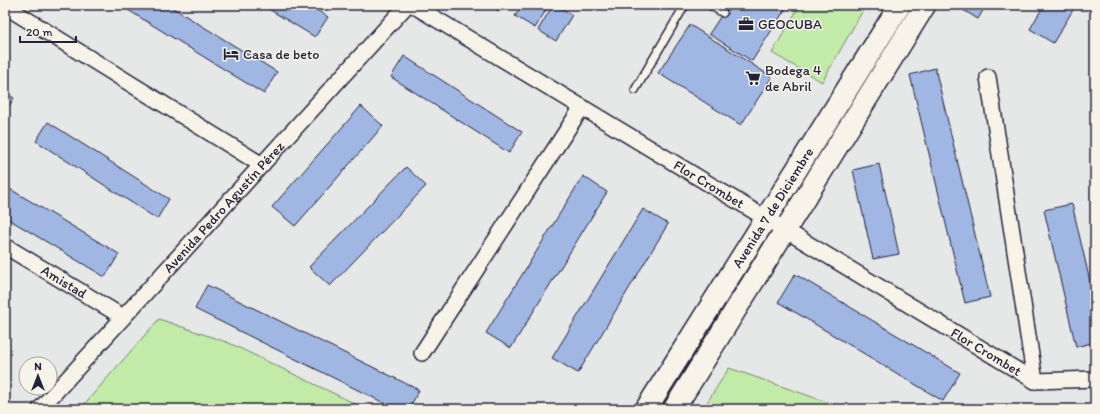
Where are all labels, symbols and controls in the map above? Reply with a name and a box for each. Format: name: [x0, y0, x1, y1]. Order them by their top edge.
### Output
office icon: GEOCUBA: [737, 15, 755, 33]
place label: GEOCUBA: [758, 16, 822, 33]
scale bar: [20, 18, 76, 44]
text: 20 m: [26, 25, 53, 39]
hotel icon: Casa de beto: [222, 45, 240, 63]
place label: Casa de beto: [243, 46, 319, 63]
place label: Bodega 4 de Abril: [765, 62, 822, 95]
supermarket icon: Bodega 4 de Abril: [744, 69, 762, 87]
street label: Avenida Pedro Agustín Pérez: [160, 137, 288, 276]
street label: Avenida 7 de Diciembre: [728, 144, 817, 271]
street label: Flor Crombet: [671, 156, 748, 212]
street label: Amistad: [38, 261, 90, 302]
street label: Flor Crombet: [948, 324, 1025, 379]
north arrow: [18, 356, 58, 396]
text: N: [34, 360, 42, 373]

